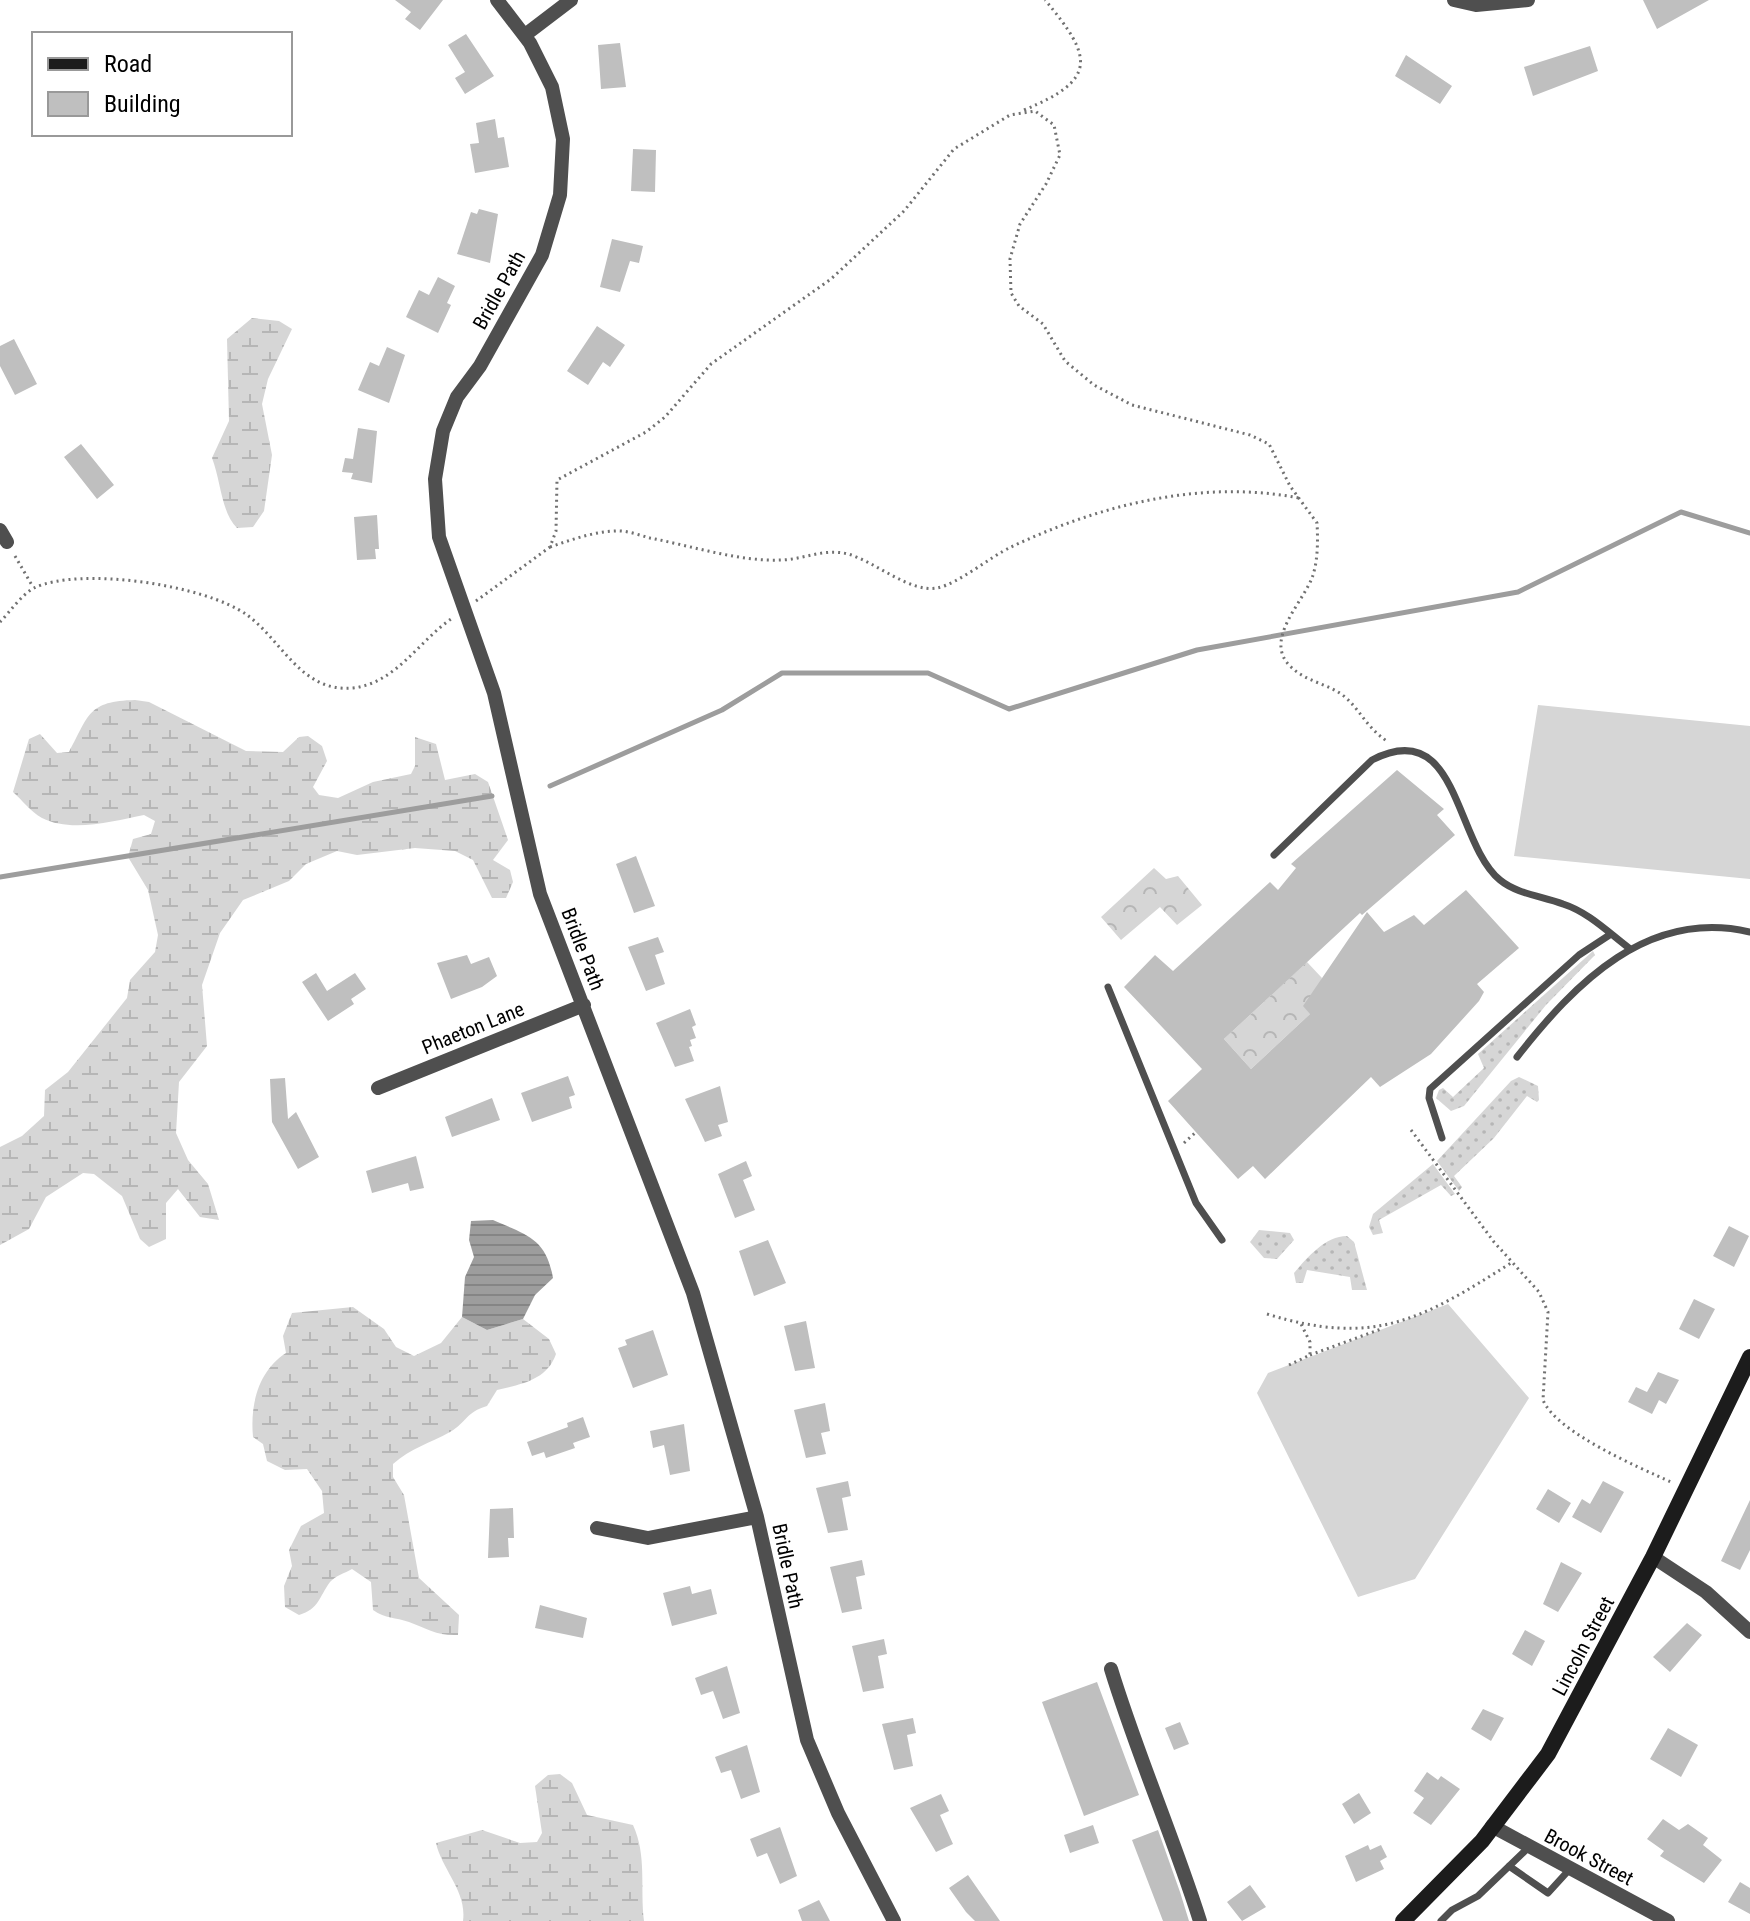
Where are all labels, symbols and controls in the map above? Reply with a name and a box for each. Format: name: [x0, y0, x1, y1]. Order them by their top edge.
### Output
legend: [32, 32, 292, 136]
text: Road: [104, 50, 152, 78]
text: Building: [104, 90, 181, 118]
street label: Bridle Path: [468, 246, 530, 334]
street label: Bridle Path: [556, 904, 610, 994]
street label: Phaeton Lane: [418, 997, 528, 1059]
street label: Bridle Path: [767, 1521, 809, 1611]
street label: Lincoln Street: [1547, 1592, 1619, 1700]
street label: Brook Street: [1540, 1824, 1638, 1890]

